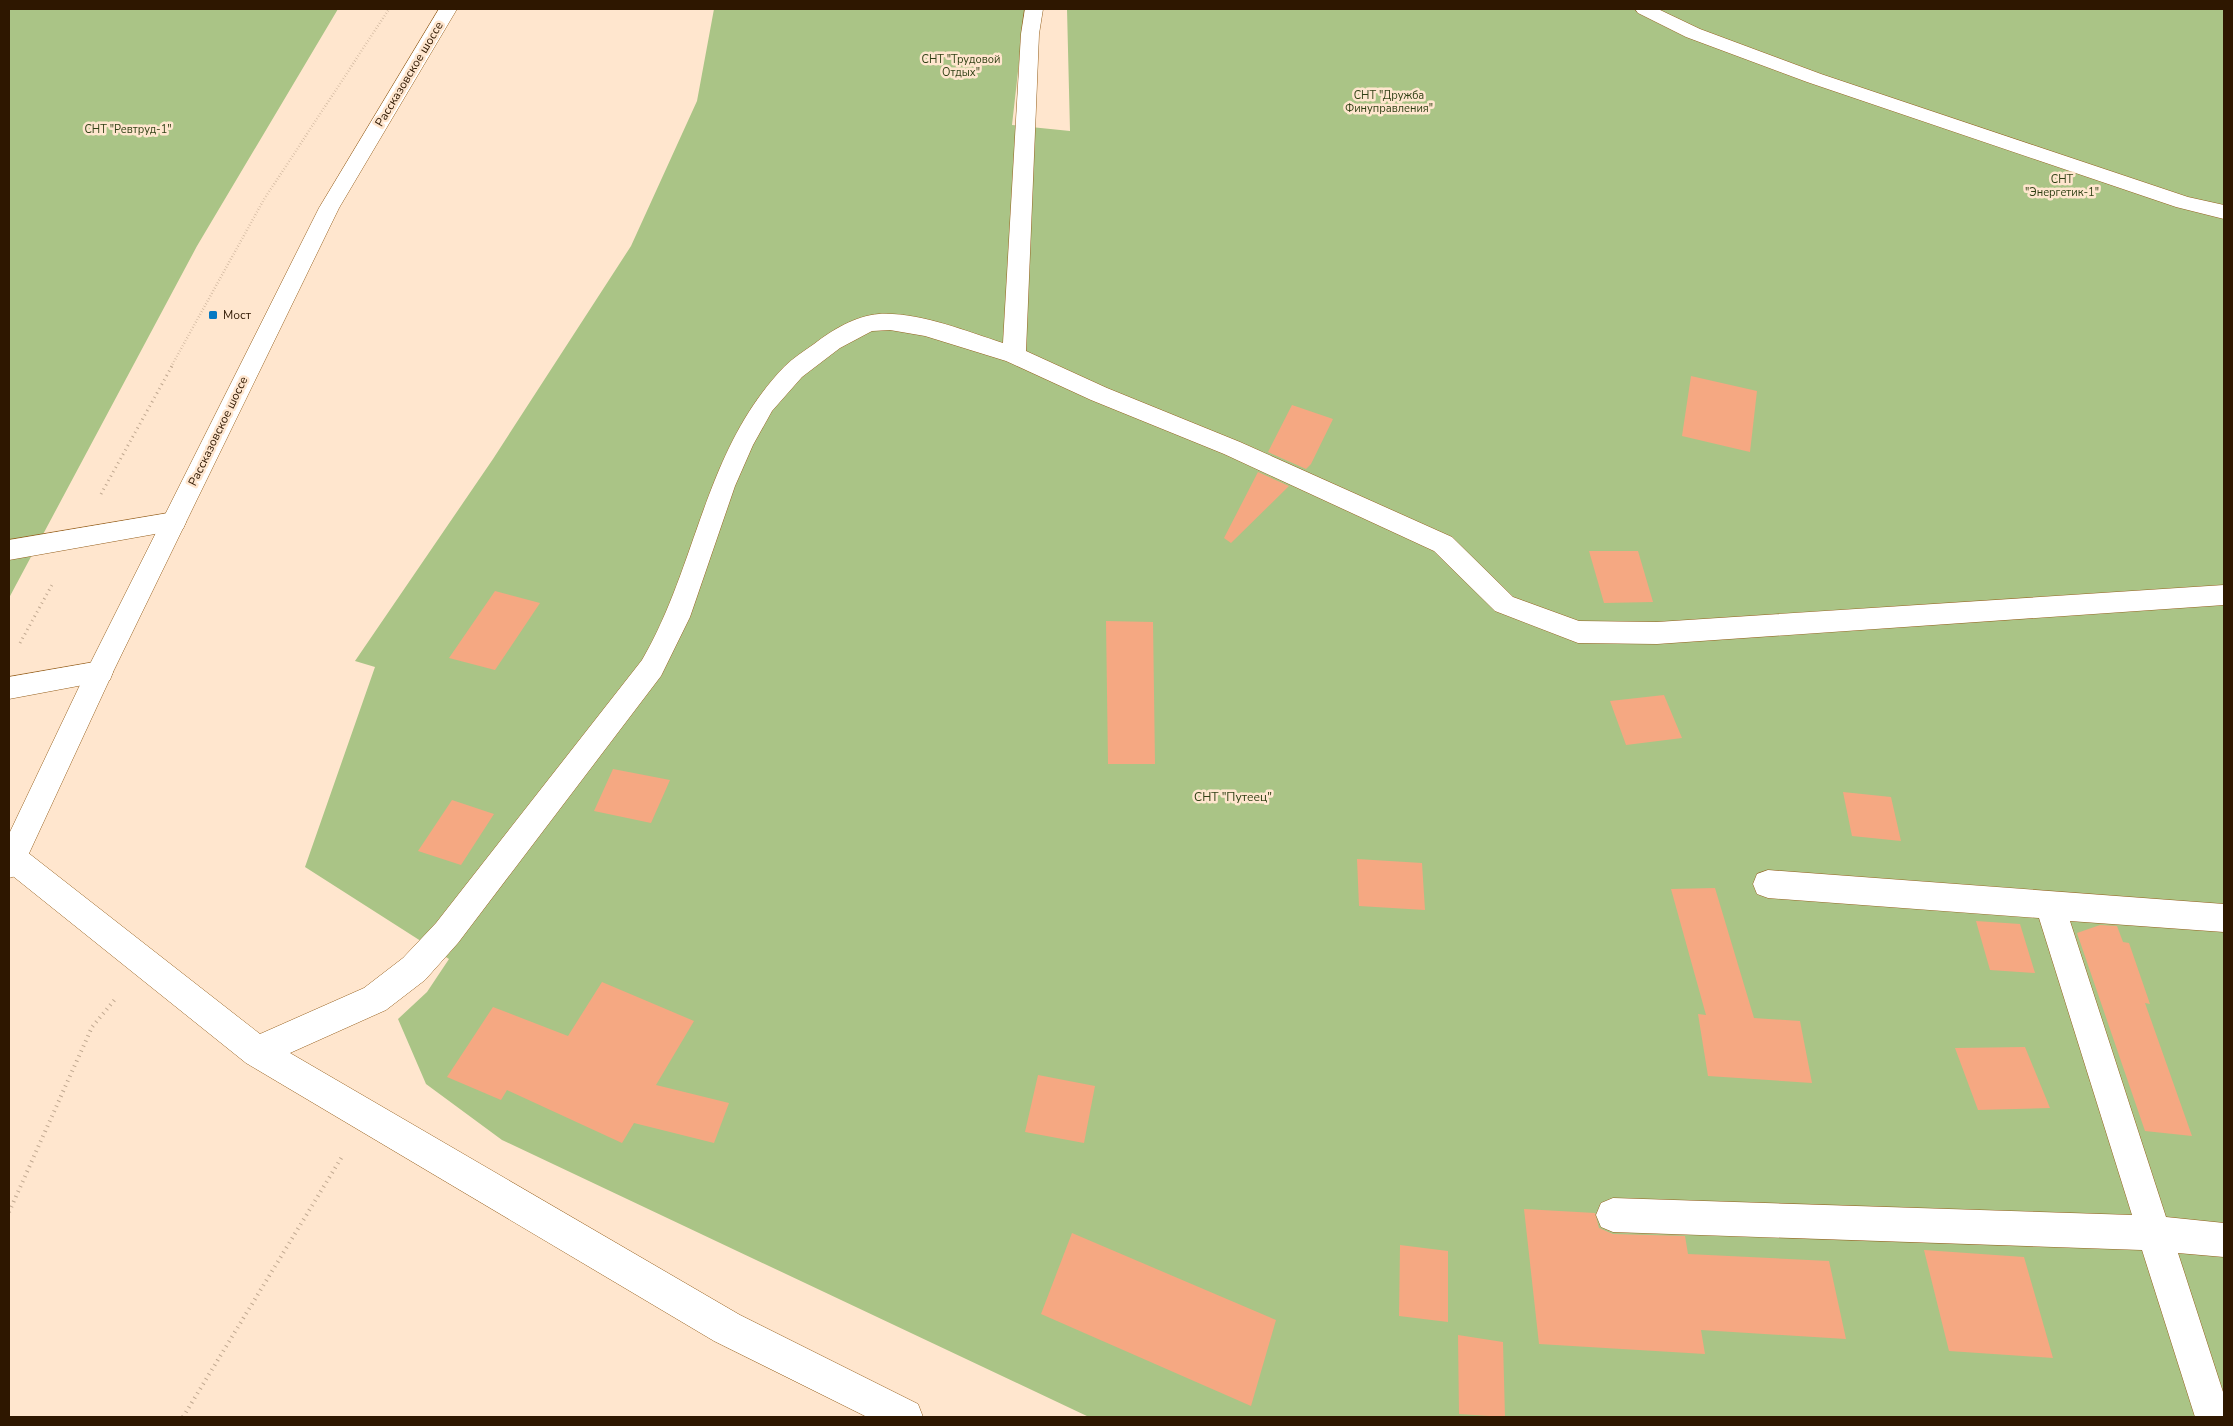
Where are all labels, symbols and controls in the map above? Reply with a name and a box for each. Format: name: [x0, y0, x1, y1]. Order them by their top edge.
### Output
street label: Рассказовское шоссе: [371, 18, 447, 130]
park label: СНТ "Трудовой Отдых": [922, 52, 1000, 80]
park label: СНТ "Дружба Финуправления": [1345, 88, 1433, 116]
park label: СНТ "Ревтруд-1": [84, 122, 172, 137]
park label: СНТ "Энергетик-1": [2025, 172, 2099, 200]
place label: Мост: [223, 307, 252, 323]
marker: Мост: [207, 309, 219, 321]
street label: Рассказовское шоссе: [185, 374, 251, 488]
park label: СНТ "Путеец": [1194, 789, 1272, 805]

